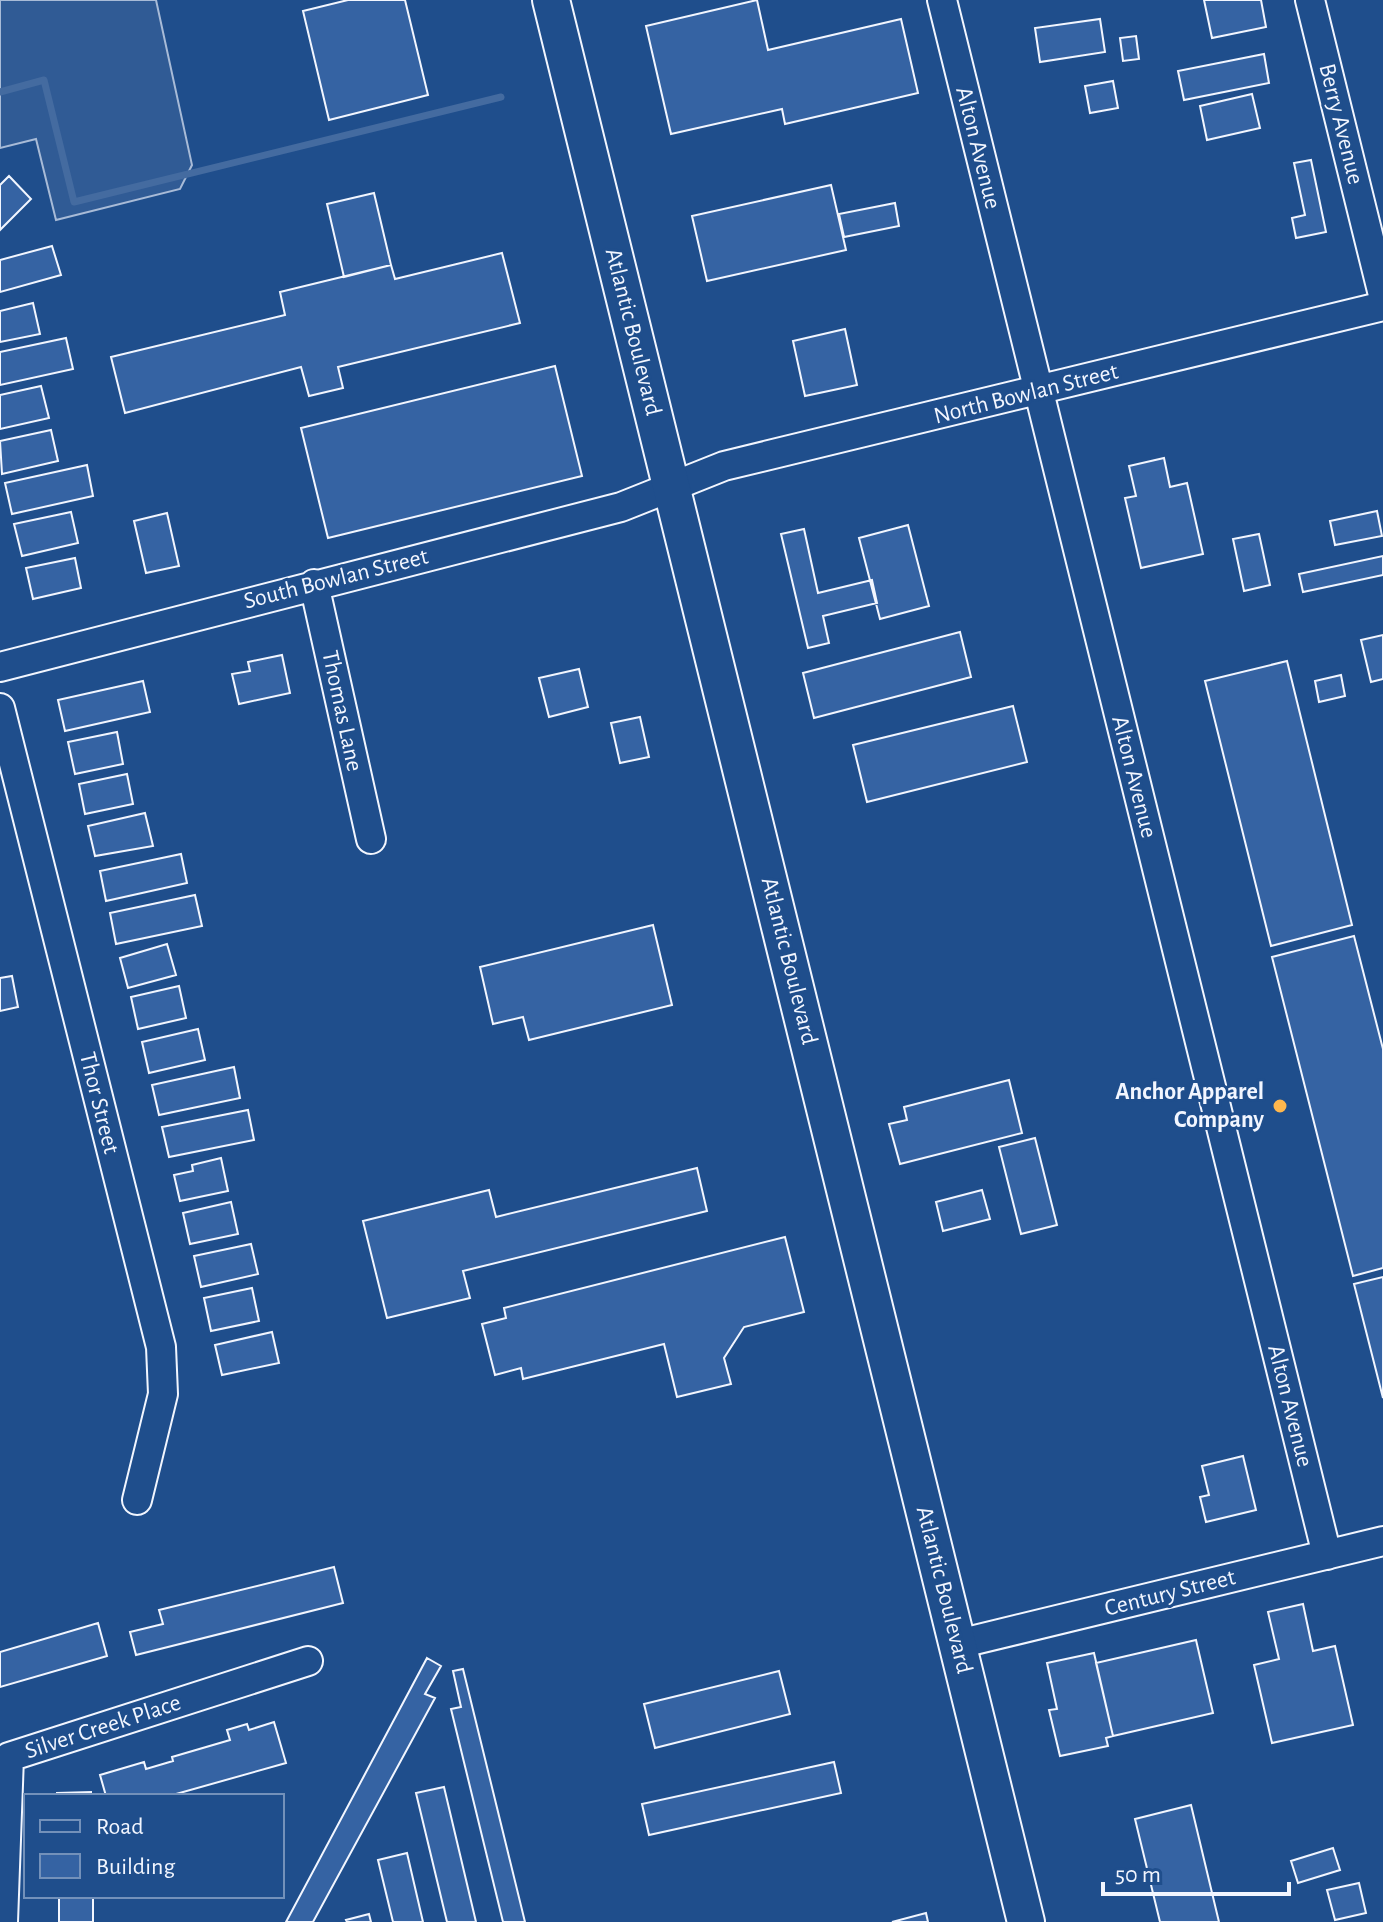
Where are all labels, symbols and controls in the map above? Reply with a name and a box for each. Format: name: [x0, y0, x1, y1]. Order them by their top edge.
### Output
street label: Berry Avenue: [1314, 61, 1368, 187]
street label: Alton Avenue: [951, 84, 1005, 212]
street label: Atlantic Boulevard: [601, 246, 665, 418]
street label: North Bowlan Street: [931, 359, 1121, 429]
street label: South Bowlan Street: [241, 544, 431, 613]
street label: Thomas Lane: [317, 648, 367, 774]
street label: Alton Avenue: [1107, 713, 1161, 841]
street label: Atlantic Boulevard: [757, 875, 821, 1047]
street label: Thor Street: [75, 1050, 123, 1157]
place label: Anchor Apparel Company: [1115, 1080, 1264, 1132]
marker: Anchor Apparel Company: [1271, 1097, 1289, 1115]
street label: Alton Avenue: [1263, 1342, 1317, 1470]
street label: Atlantic Boulevard: [912, 1504, 976, 1676]
street label: Century Street: [1102, 1565, 1238, 1621]
street label: Silver Creek Place: [22, 1691, 184, 1763]
legend: [24, 1794, 284, 1898]
text: Road: [96, 1815, 144, 1839]
scale bar: [1103, 1846, 1289, 1896]
text: Building: [96, 1855, 175, 1879]
text: 50 m: [1115, 1863, 1161, 1887]

